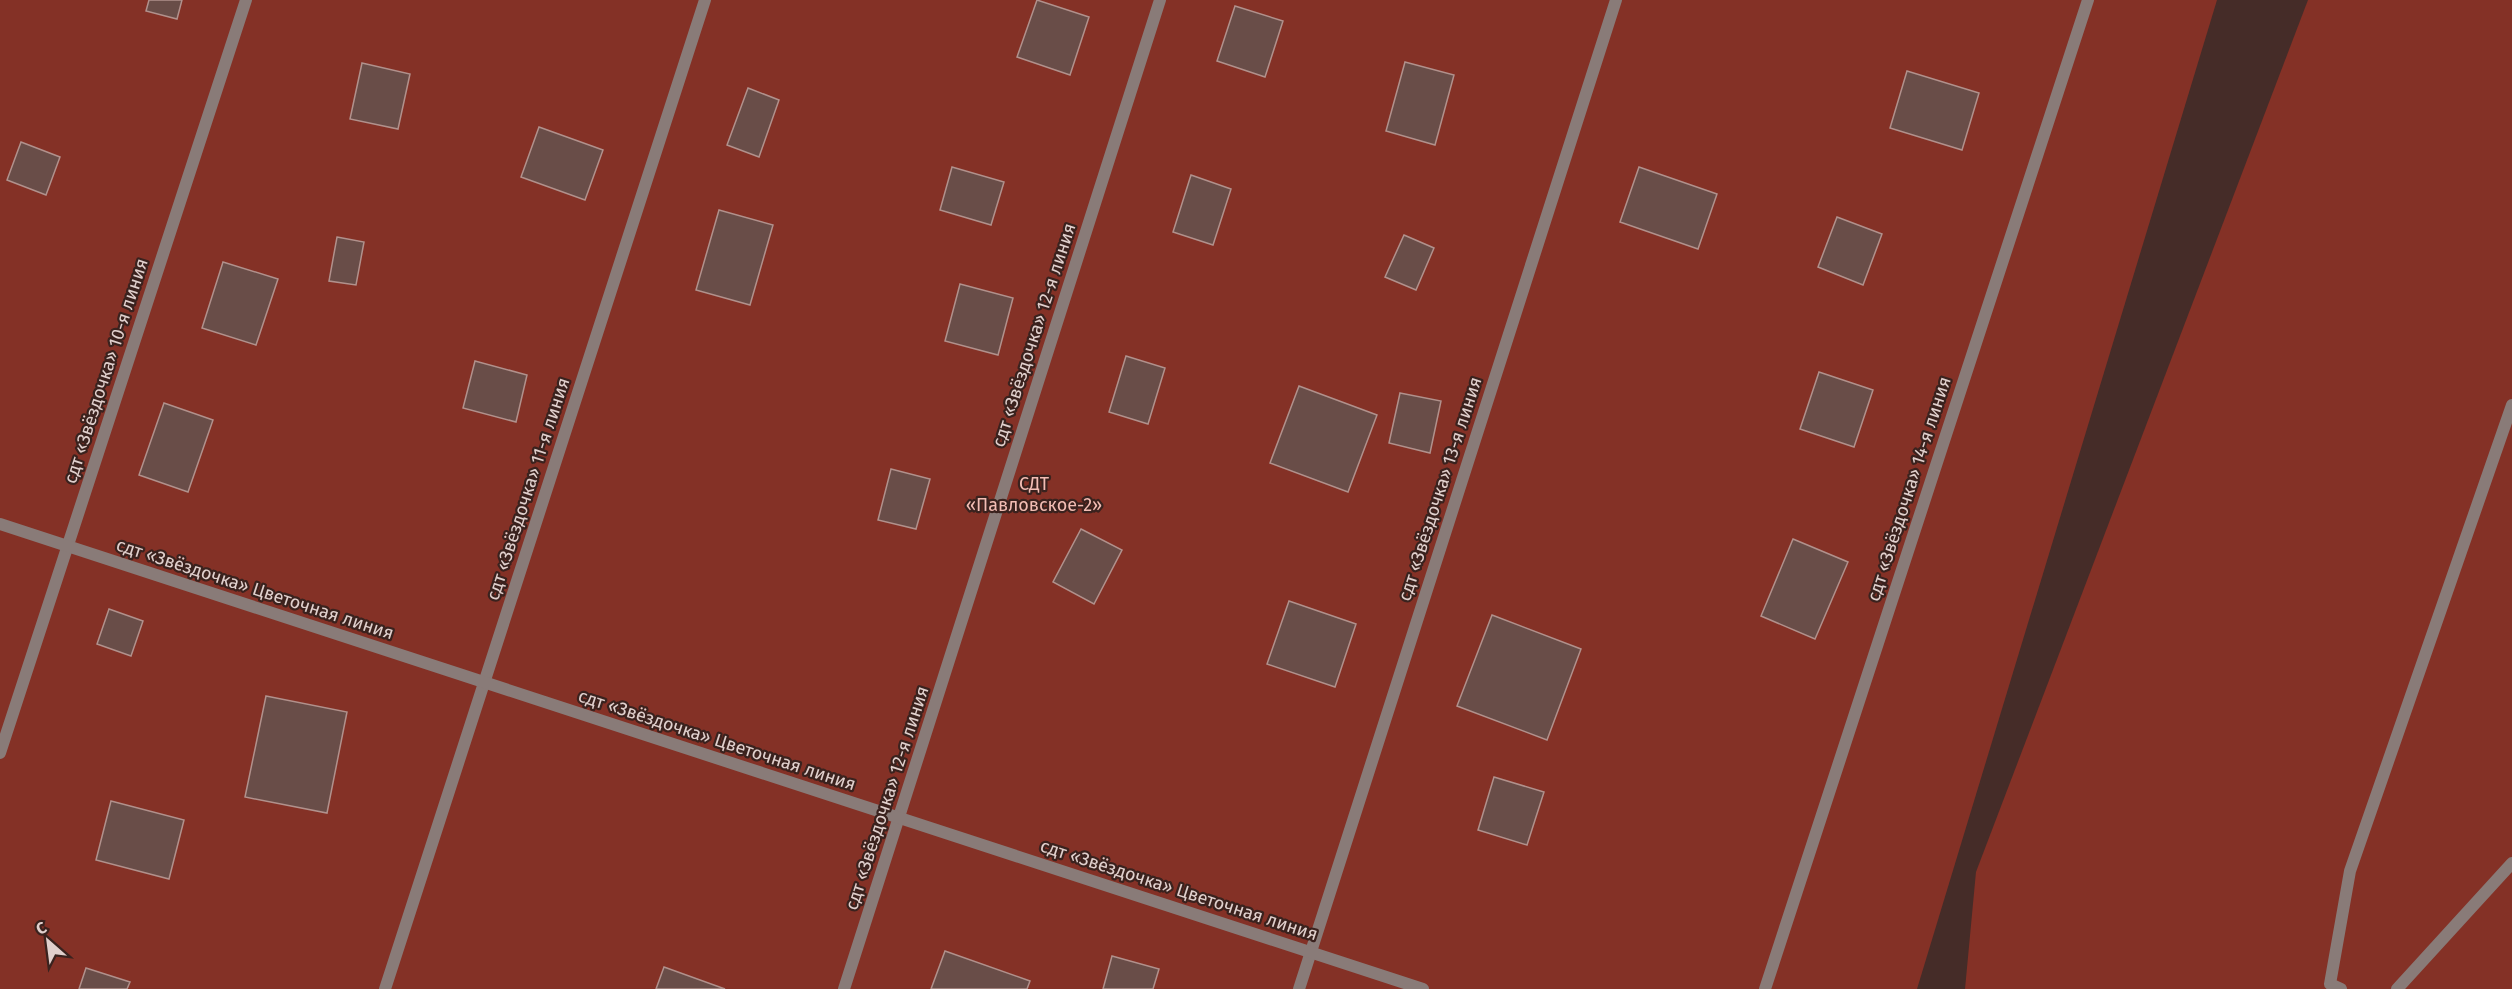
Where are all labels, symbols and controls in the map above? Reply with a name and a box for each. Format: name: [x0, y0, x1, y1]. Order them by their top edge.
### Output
street label: сдт «Звёздочка» 12-я линия: [987, 220, 1081, 450]
street label: сдт «Звёздочка» 10-я линия: [59, 256, 153, 486]
street label: сдт «Звёздочка» 13-я линия: [1393, 374, 1487, 604]
street label: сдт «Звёздочка» 14-я линия: [1862, 374, 1956, 604]
street label: сдт «Звёздочка» 11-я линия: [482, 375, 574, 603]
park label: СДТ «Павловское-2»: [966, 473, 1102, 516]
street label: сдт «Звёздочка» Цветочная линия: [113, 534, 397, 644]
street label: сдт «Звёздочка» 12-я линия: [840, 683, 934, 913]
street label: сдт «Звёздочка» Цветочная линия: [575, 685, 859, 795]
street label: сдт «Звёздочка» Цветочная линия: [1037, 835, 1321, 945]
north arrow: [18, 911, 78, 971]
text: С: [33, 917, 50, 939]

